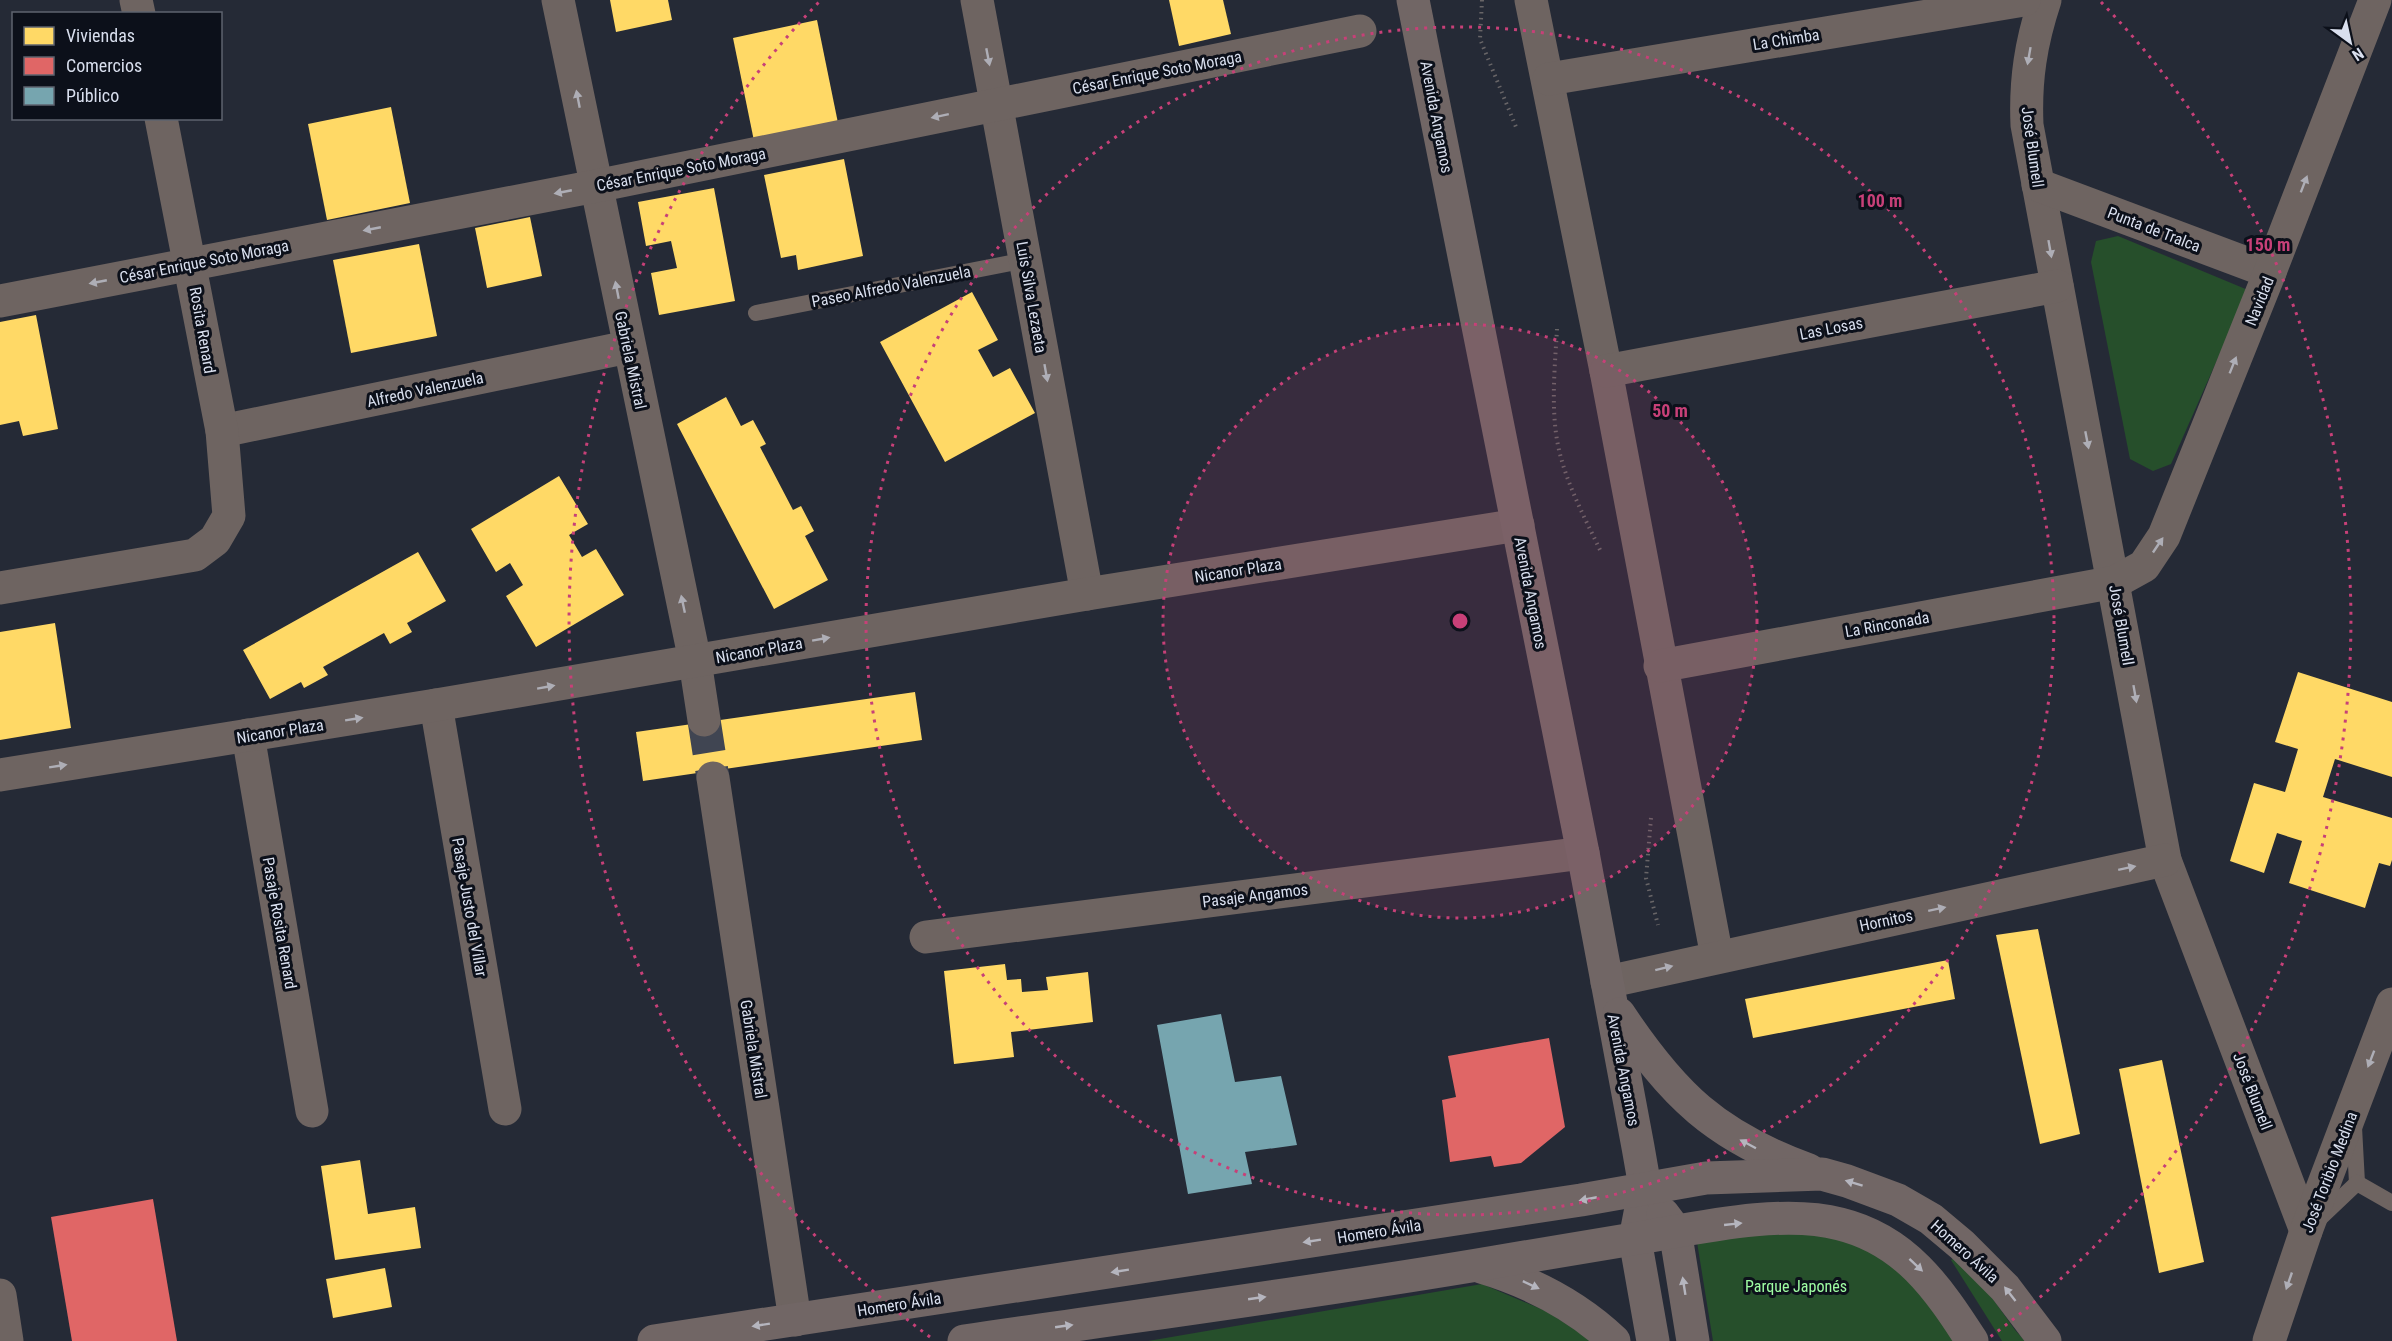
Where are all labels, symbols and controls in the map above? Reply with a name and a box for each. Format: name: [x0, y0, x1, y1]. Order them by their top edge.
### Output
legend: [12, 12, 222, 120]
north arrow: [2320, 12, 2380, 72]
text: Viviendas: [66, 25, 135, 46]
street label: La Chimba: [1751, 25, 1821, 54]
text: N: [2349, 44, 2367, 65]
street label: César Enrique Soto Moraga: [1071, 47, 1243, 98]
one-way arrow: [2025, 47, 2034, 66]
one-way arrow: [984, 48, 993, 67]
text: Comercios: [66, 55, 142, 76]
street label: Avenida Angamos: [1416, 59, 1457, 175]
text: Público: [66, 85, 119, 106]
one-way arrow: [573, 89, 582, 108]
street label: José Blumell: [2017, 106, 2048, 189]
one-way arrow: [930, 112, 949, 121]
street label: César Enrique Soto Moraga: [595, 144, 767, 195]
one-way arrow: [2299, 174, 2309, 192]
one-way arrow: [554, 188, 573, 197]
text: 100 m: [1858, 190, 1902, 211]
street label: Punta de Tralca: [2105, 203, 2203, 256]
one-way arrow: [362, 225, 381, 234]
text: 150 m: [2246, 234, 2290, 255]
street label: César Enrique Soto Moraga: [118, 236, 290, 287]
one-way arrow: [2046, 239, 2055, 258]
street label: Luis Silva Lezaeta: [1012, 240, 1051, 354]
street label: Paseo Alfredo Valenzuela: [810, 262, 972, 311]
street label: Navidad: [2241, 274, 2278, 329]
one-way arrow: [88, 278, 107, 287]
one-way arrow: [611, 281, 621, 299]
street label: Rosita Renard: [186, 285, 219, 375]
street label: Gabriela Mistral: [611, 309, 650, 411]
street label: Las Losas: [1798, 313, 1864, 344]
one-way arrow: [2229, 356, 2238, 374]
one-way arrow: [1042, 364, 1051, 383]
street label: Alfredo Valenzuela: [365, 368, 485, 411]
text: 50 m: [1652, 400, 1688, 421]
one-way arrow: [2083, 431, 2092, 450]
street label: Avenida Angamos: [1510, 535, 1551, 651]
one-way arrow: [2152, 537, 2163, 553]
street label: Nicanor Plaza: [1193, 554, 1283, 587]
street label: José Blumell: [2105, 583, 2138, 667]
one-way arrow: [678, 594, 687, 613]
street label: La Rinconada: [1843, 608, 1931, 641]
centre of rings: [1450, 611, 1470, 631]
street label: Nicanor Plaza: [714, 634, 804, 667]
one-way arrow: [812, 635, 831, 644]
one-way arrow: [537, 682, 556, 691]
one-way arrow: [2131, 684, 2140, 703]
one-way arrow: [345, 714, 364, 723]
street label: Nicanor Plaza: [235, 715, 325, 748]
one-way arrow: [48, 761, 67, 770]
street label: Pasaje Justo del Villar: [448, 836, 491, 978]
street label: Pasaje Rosita Renard: [259, 856, 300, 991]
one-way arrow: [2118, 863, 2137, 872]
street label: Pasaje Angamos: [1201, 880, 1309, 911]
one-way arrow: [1928, 904, 1947, 913]
street label: Hornitos: [1858, 906, 1915, 935]
one-way arrow: [1655, 962, 1673, 972]
street label: Gabriela Mistral: [736, 998, 771, 1100]
street label: Avenida Angamos: [1603, 1012, 1644, 1128]
street label: José Blumell: [2229, 1050, 2276, 1133]
one-way arrow: [2366, 1050, 2376, 1068]
street label: José Toribio Medina: [2298, 1109, 2361, 1235]
one-way arrow: [1740, 1139, 1757, 1149]
one-way arrow: [1845, 1178, 1863, 1187]
one-way arrow: [1578, 1195, 1597, 1204]
street label: Homero Ávila: [1336, 1215, 1422, 1247]
street label: Homero Ávila: [1927, 1216, 2002, 1287]
one-way arrow: [1723, 1219, 1742, 1229]
one-way arrow: [1303, 1237, 1322, 1246]
one-way arrow: [1908, 1258, 1923, 1271]
one-way arrow: [1110, 1266, 1129, 1275]
one-way arrow: [2284, 1272, 2294, 1290]
one-way arrow: [1680, 1276, 1689, 1295]
park label: Parque Japonés: [1745, 1277, 1847, 1296]
one-way arrow: [1523, 1280, 1541, 1290]
one-way arrow: [2004, 1287, 2016, 1302]
street label: Homero Ávila: [856, 1288, 942, 1320]
one-way arrow: [1247, 1293, 1266, 1302]
one-way arrow: [751, 1321, 770, 1330]
one-way arrow: [1054, 1322, 1073, 1331]

